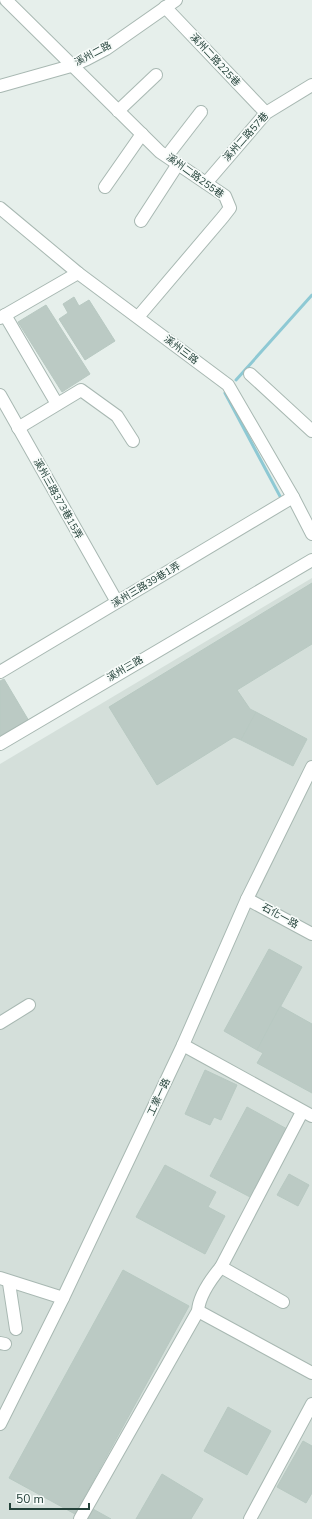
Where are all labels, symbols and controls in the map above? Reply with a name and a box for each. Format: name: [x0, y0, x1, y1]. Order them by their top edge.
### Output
street label: 溪州二路225巷: [187, 30, 243, 90]
street label: 溪州二路: [72, 38, 114, 70]
street label: 溪州二路57巷: [220, 109, 272, 165]
street label: 溪州二路255巷: [163, 150, 227, 202]
street label: 溪州三路: [161, 332, 201, 368]
street label: 溪州三路373巷15弄: [30, 456, 86, 542]
street label: 溪州三路39巷1弄: [109, 559, 183, 611]
street label: 溪州三路: [104, 653, 146, 685]
street label: 石化一路: [259, 900, 301, 932]
street label: 工業一路: [144, 1076, 174, 1118]
scale bar: [10, 1485, 89, 1511]
text: 50 m: [16, 1491, 44, 1507]

